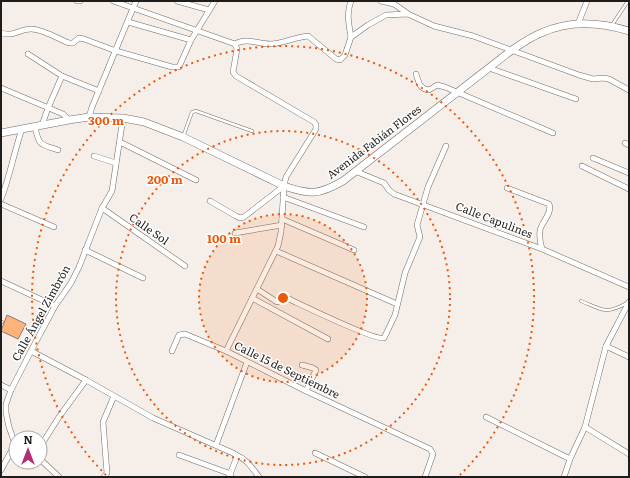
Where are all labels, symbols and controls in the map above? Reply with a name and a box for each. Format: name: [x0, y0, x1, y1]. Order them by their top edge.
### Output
street label: Avenida Fabián Flores: [323, 100, 424, 182]
text: 300 m: [88, 111, 124, 129]
text: 200 m: [147, 170, 183, 188]
street label: Calle Capulines: [454, 197, 535, 241]
street label: Calle Sol: [126, 209, 173, 248]
text: 100 m: [207, 229, 241, 247]
street label: Calle Ángel Zimbrón: [7, 262, 73, 363]
centre of rings: [276, 291, 290, 305]
street label: Calle 15 de Septiembre: [232, 337, 343, 402]
north arrow: [8, 430, 48, 470]
text: N: [23, 431, 33, 447]

